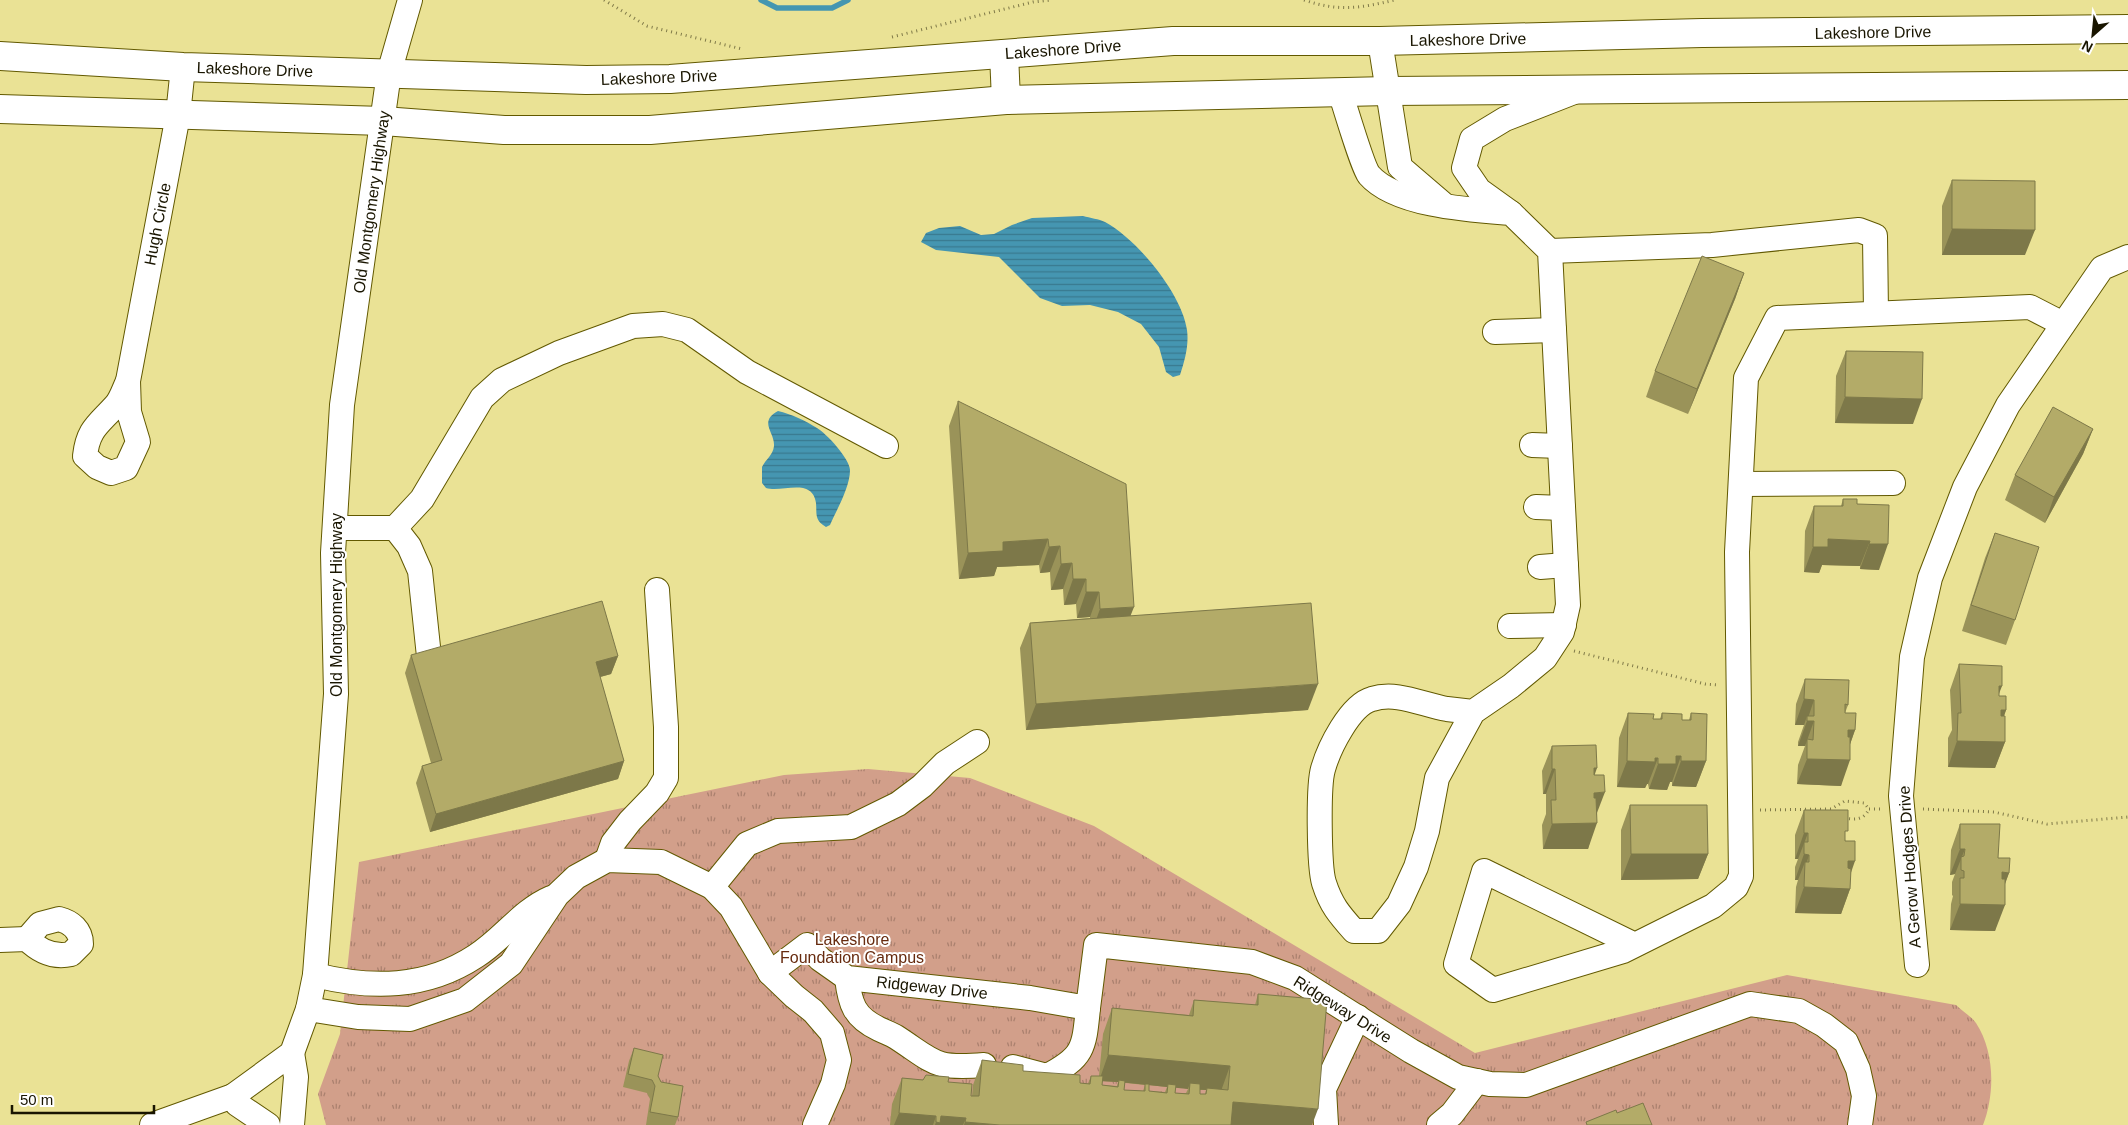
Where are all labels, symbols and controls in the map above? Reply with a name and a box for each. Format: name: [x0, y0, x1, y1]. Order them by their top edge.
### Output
north arrow: [2068, 10, 2118, 60]
street label: Lakeshore Drive: [1815, 23, 1931, 42]
street label: Lakeshore Drive: [1410, 30, 1526, 49]
street label: Lakeshore Drive: [1004, 37, 1122, 62]
text: N: [2079, 37, 2095, 56]
street label: Lakeshore Drive: [196, 59, 314, 80]
street label: Lakeshore Drive: [601, 67, 718, 88]
street label: Old Montgomery Highway: [350, 110, 393, 294]
street label: Hugh Circle: [141, 181, 174, 267]
street label: Old Montgomery Highway: [328, 513, 345, 697]
street label: A Gerow Hodges Drive: [1895, 785, 1924, 949]
park label: Lakeshore Foundation Campus: [780, 931, 924, 966]
street label: Ridgeway Drive: [875, 973, 989, 1002]
street label: Ridgeway Drive: [1291, 973, 1395, 1046]
scale bar: [12, 1082, 155, 1114]
text: 50 m: [20, 1091, 53, 1108]

